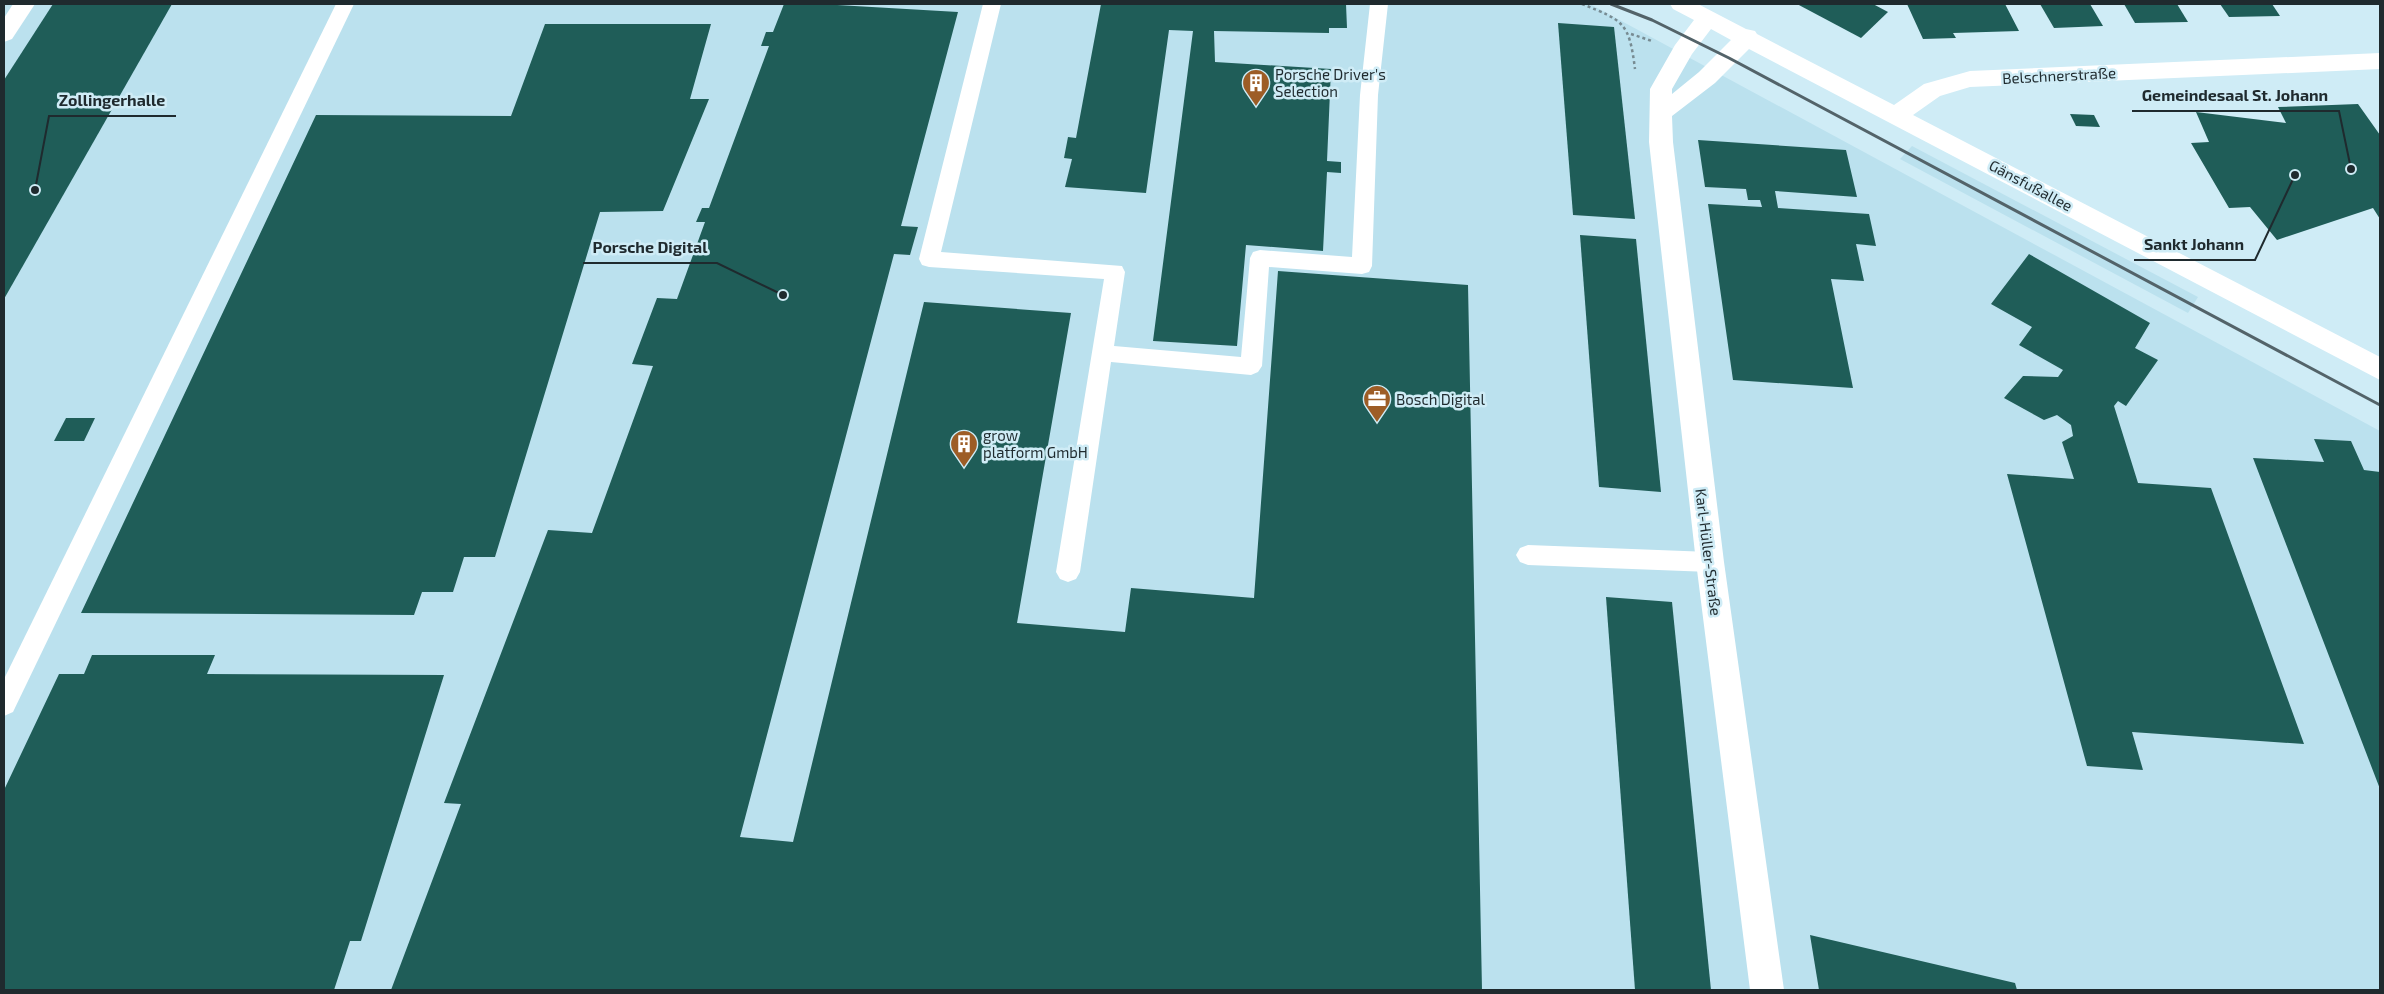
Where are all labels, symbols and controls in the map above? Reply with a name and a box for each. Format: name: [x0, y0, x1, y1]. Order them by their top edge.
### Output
street label: Belschnerstraße: [2002, 63, 2116, 87]
place label: Porsche Driver's Selection: [1275, 65, 1386, 100]
building icon: Porsche Driver's Selection: [1241, 68, 1271, 107]
callout: Gemeindesaal St. Johann: [2132, 80, 2339, 111]
callout: Zollingerhalle: [49, 85, 176, 116]
text: Gemeindesaal St. Johann: [2142, 85, 2328, 104]
text: Zollingerhalle: [59, 90, 165, 109]
street label: Gänsfußallee: [1986, 156, 2076, 214]
callout: Sankt Johann: [2134, 229, 2255, 260]
callout: Porsche Digital: [583, 232, 717, 263]
text: Sankt Johann: [2144, 234, 2244, 253]
text: Porsche Digital: [593, 237, 708, 256]
office icon: Bosch Digital: [1362, 384, 1392, 423]
place label: Bosch Digital: [1396, 390, 1486, 408]
place label: grow platform GmbH: [983, 426, 1088, 461]
building icon: grow platform GmbH: [949, 429, 979, 468]
street label: Karl-Hüller-Straße: [1692, 487, 1726, 617]

